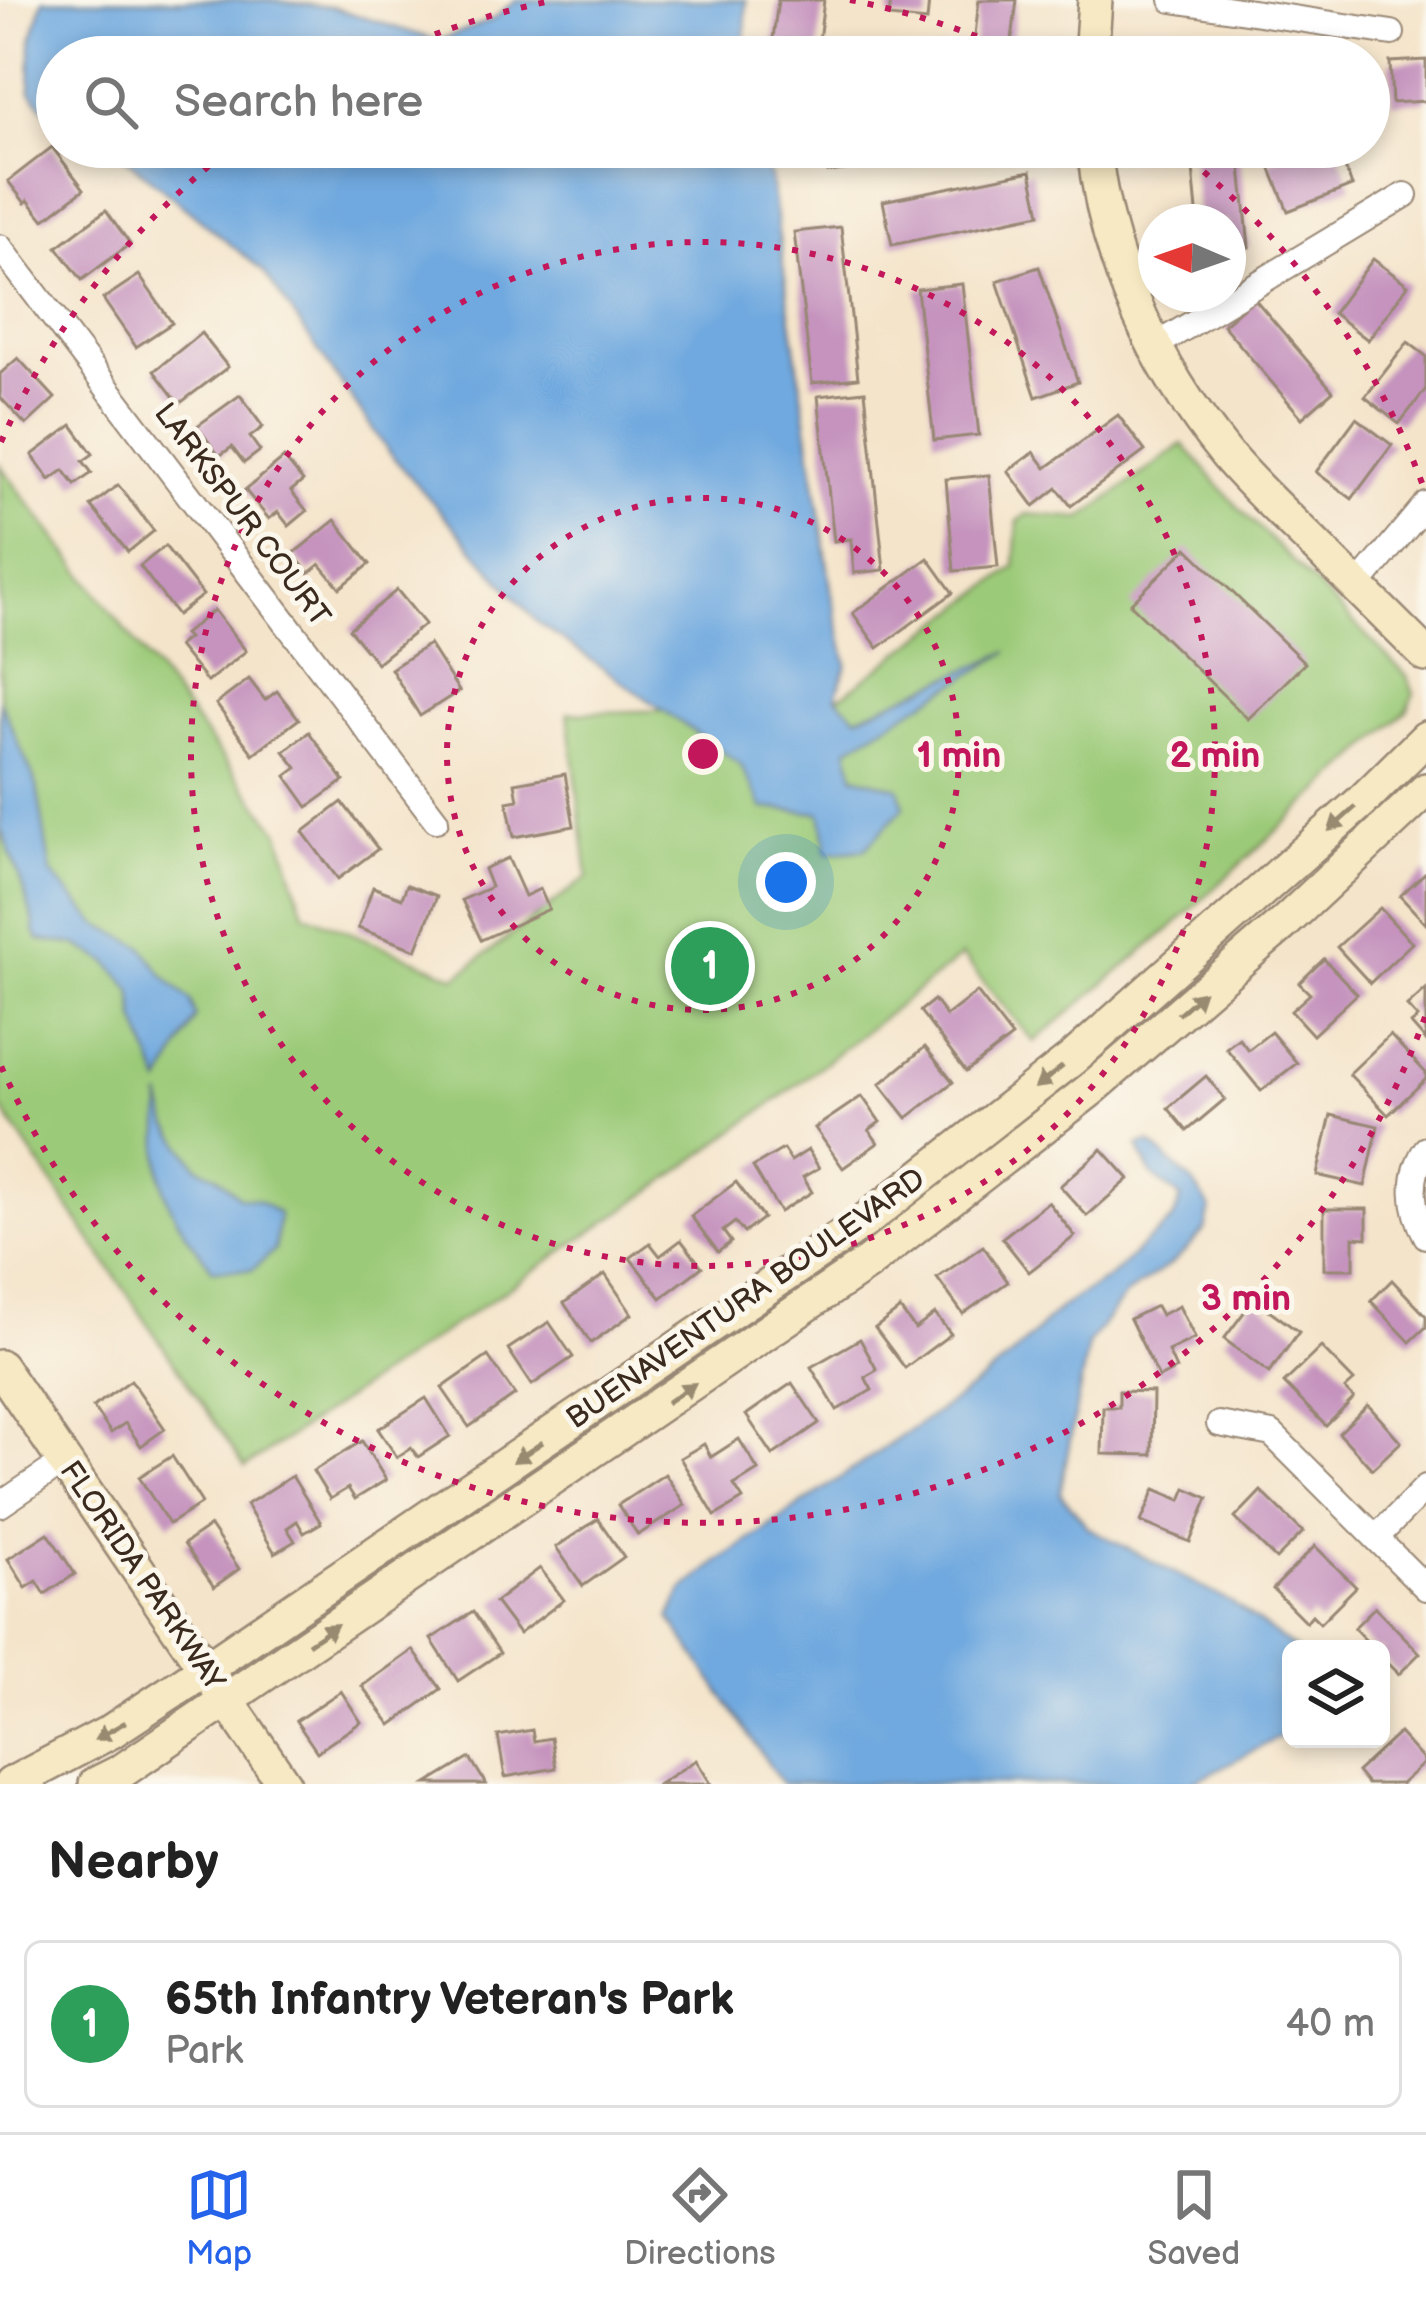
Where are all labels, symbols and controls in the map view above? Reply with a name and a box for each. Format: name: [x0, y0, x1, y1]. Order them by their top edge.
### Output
search box: [36, 36, 1390, 168]
icon: search: [78, 69, 144, 135]
text: Search here: [174, 75, 423, 130]
north arrow: [1138, 204, 1246, 312]
street label: LARKSPUR COURT: [146, 396, 338, 634]
centre of rings: [682, 733, 724, 775]
text: 1 min: [917, 735, 1001, 778]
text: 2 min: [1170, 735, 1260, 778]
one-way arrow: [1327, 805, 1356, 832]
your location: [756, 852, 816, 912]
pin: 1: [671, 921, 749, 1011]
one-way arrow: [1175, 991, 1205, 1017]
one-way arrow: [1033, 1064, 1064, 1089]
street label: BUENAVENTURA BOULEVARD: [560, 1161, 932, 1437]
text: 3 min: [1201, 1278, 1291, 1321]
one-way arrow: [664, 1382, 697, 1404]
one-way arrow: [511, 1440, 544, 1462]
street label: FLORIDA PARKWAY: [52, 1454, 232, 1698]
one-way arrow: [306, 1623, 339, 1646]
map controls: [1282, 1640, 1390, 1748]
button: layers: [1282, 1640, 1390, 1748]
one-way arrow: [93, 1719, 127, 1740]
text: Nearby: [48, 1832, 219, 1893]
text: 65th Infantry Veteran's Park: [165, 1973, 734, 2028]
text: 1: [82, 2001, 98, 2048]
text: 40 m: [1285, 2001, 1375, 2048]
text: Park: [165, 2028, 243, 2075]
tab: Map: [186, 2162, 252, 2274]
tab: Directions: [624, 2162, 776, 2274]
tab: Saved: [1147, 2162, 1240, 2274]

